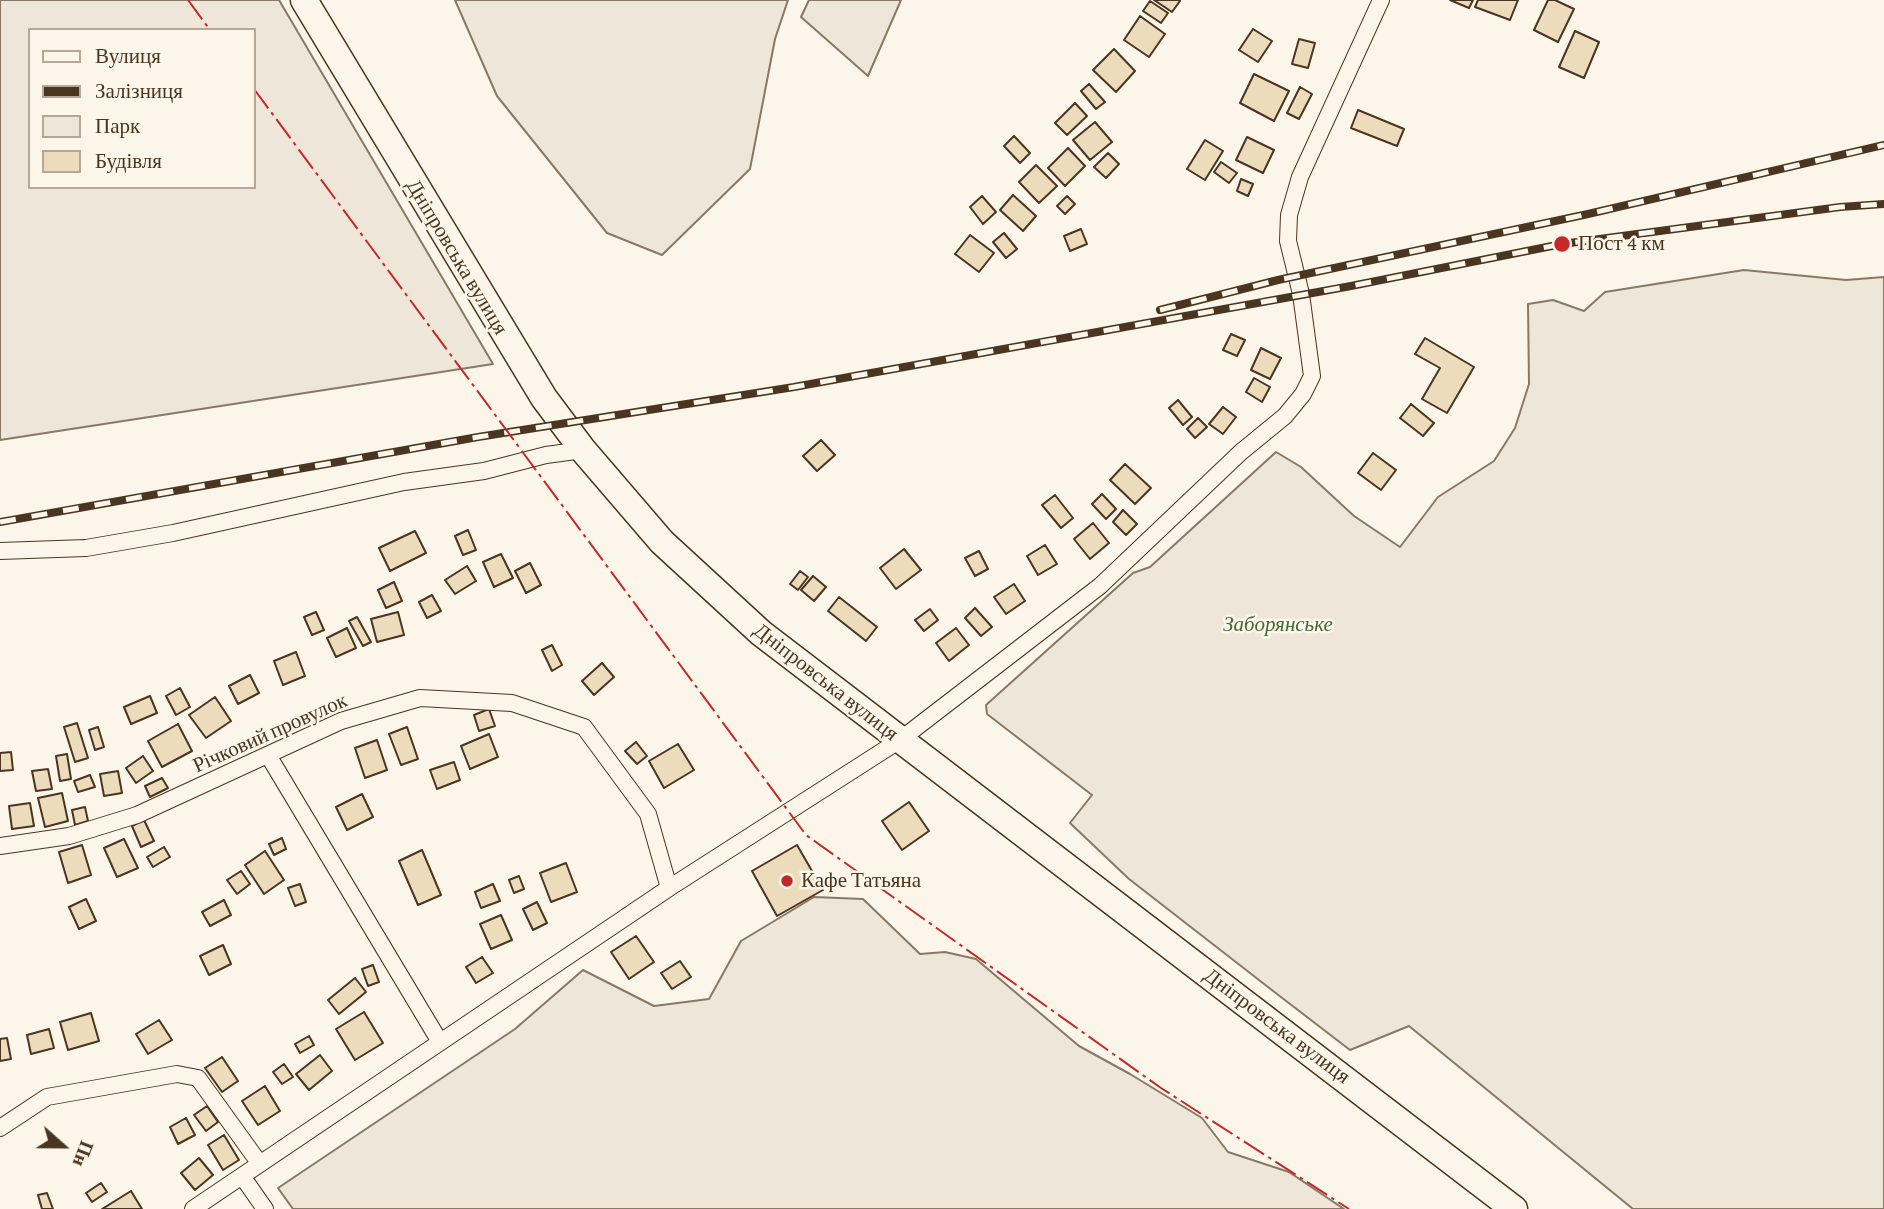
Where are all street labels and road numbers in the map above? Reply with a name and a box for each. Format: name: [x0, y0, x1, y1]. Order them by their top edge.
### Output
street label: Дніпровська вулиця: [401, 175, 513, 339]
street label: Дніпровська вулиця: [749, 618, 903, 746]
street label: Річковий провулок: [189, 688, 351, 778]
street label: Дніпровська вулиця: [1199, 963, 1355, 1089]

